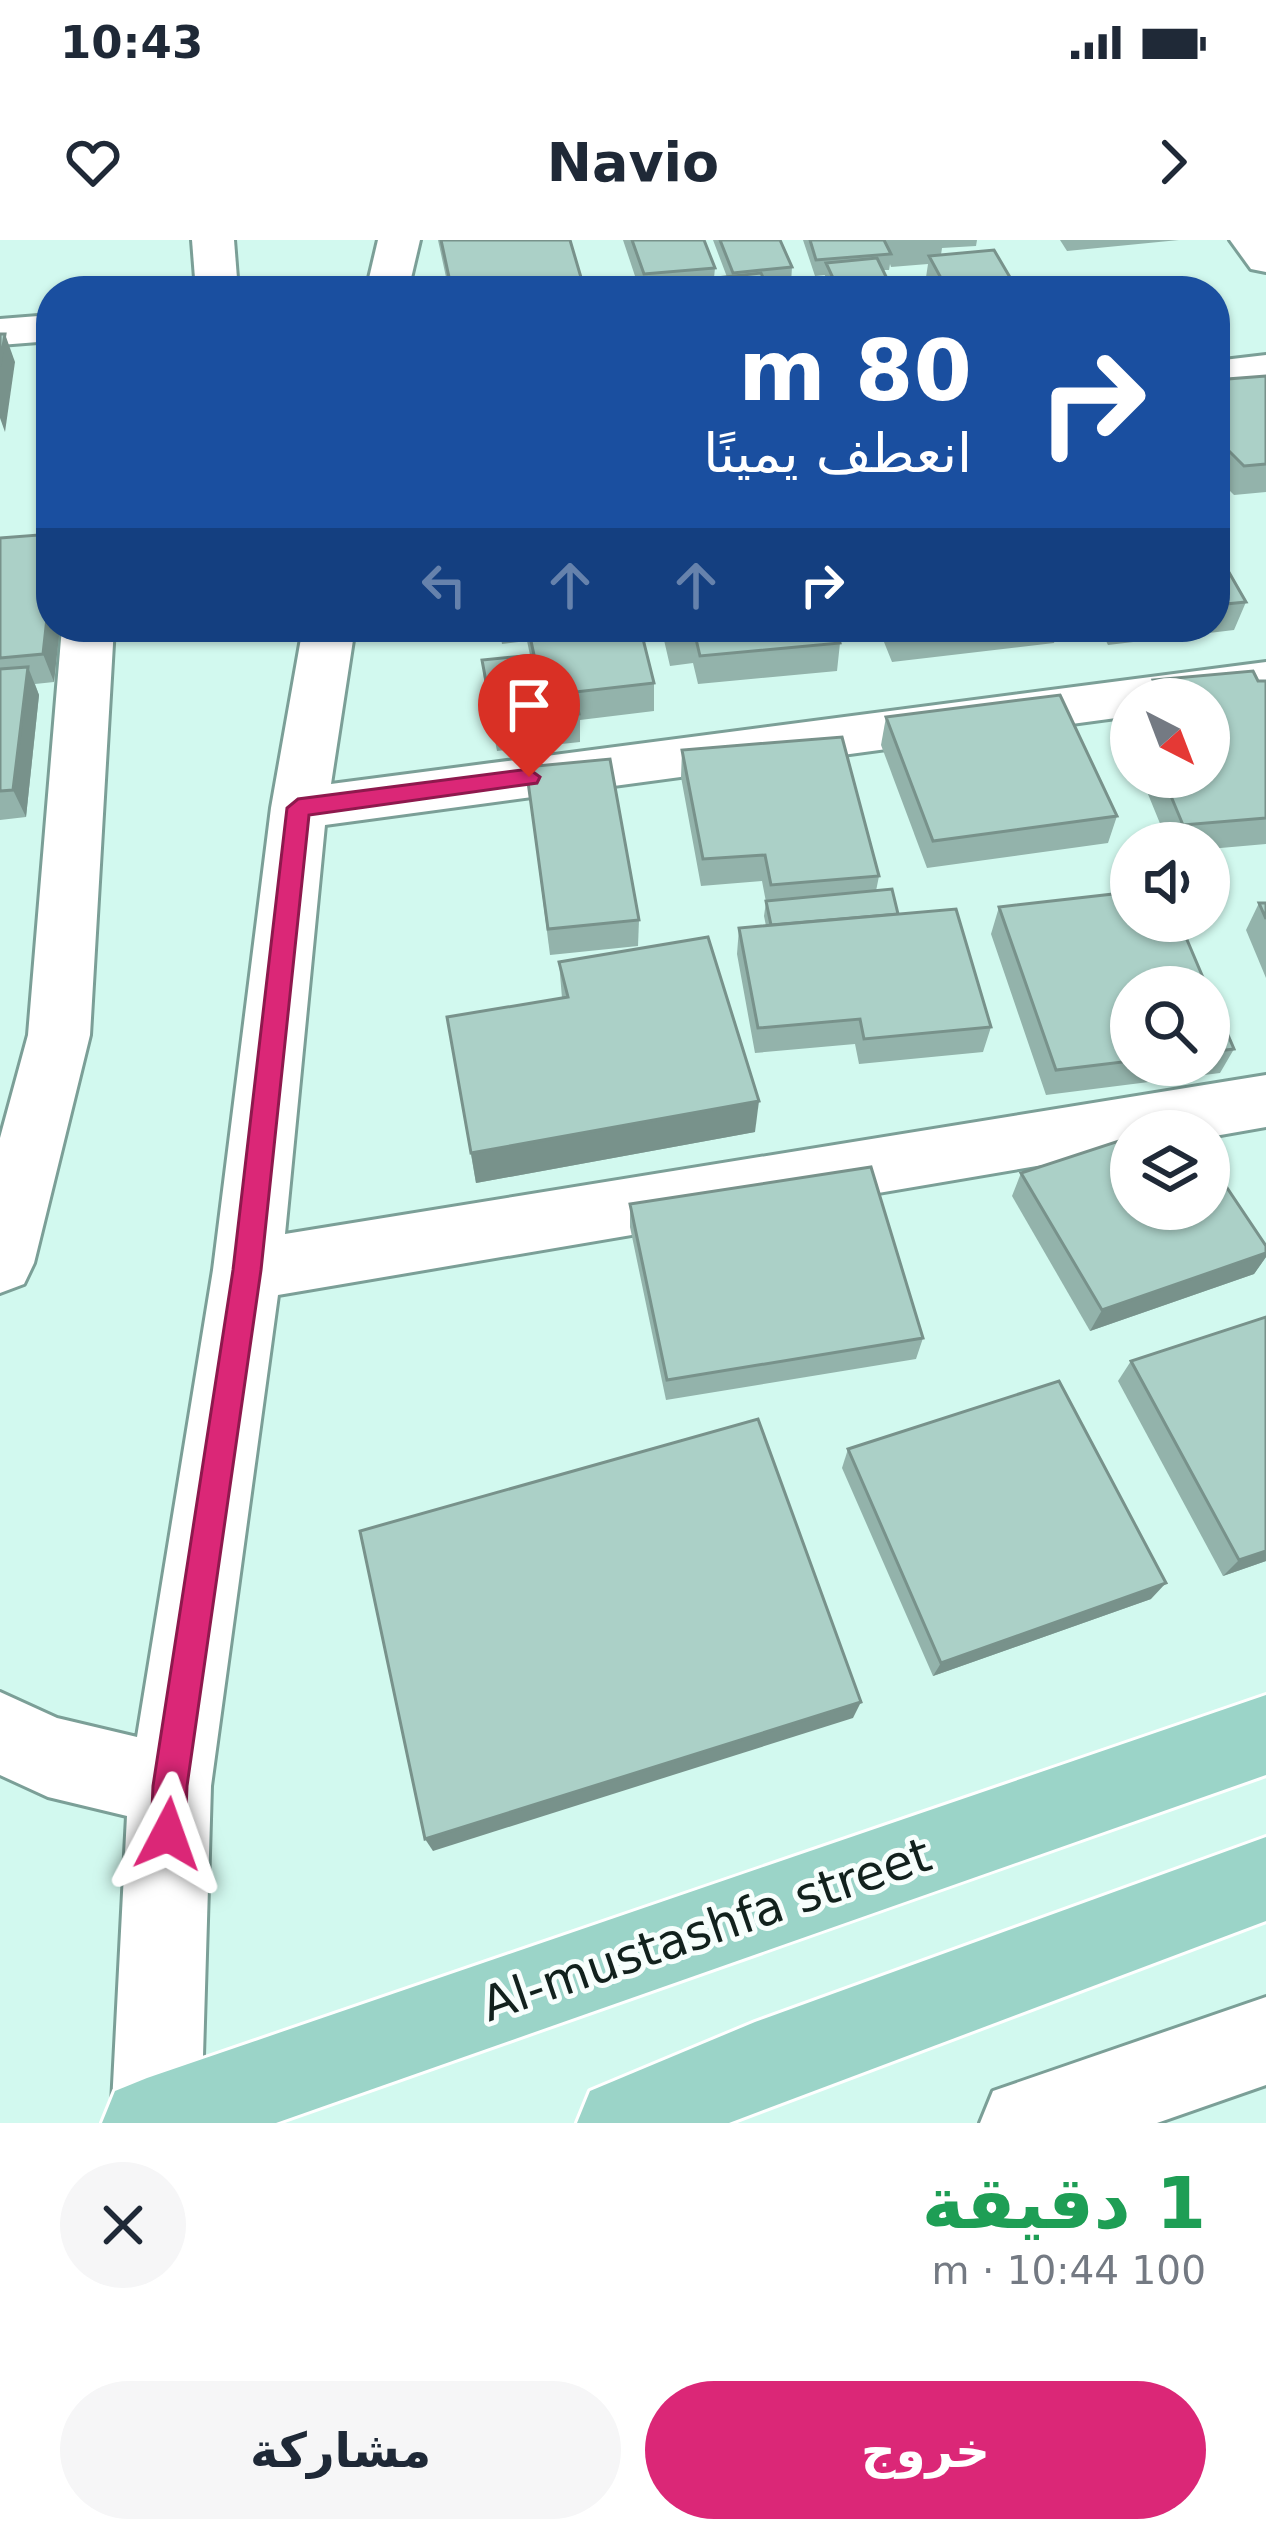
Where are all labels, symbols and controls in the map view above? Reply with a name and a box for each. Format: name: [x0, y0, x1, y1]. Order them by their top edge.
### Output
text: 10:43: [60, 16, 203, 69]
icon: heart: [60, 129, 126, 195]
icon: forward: [1140, 129, 1206, 195]
text: Navio: [547, 131, 719, 194]
text: 80 m: [738, 322, 972, 420]
icon: right: [1014, 324, 1170, 480]
text: انعطف يمينًا: [703, 422, 972, 485]
icon: left: [411, 552, 477, 618]
icon: ahead: [537, 552, 603, 618]
icon: ahead: [663, 552, 729, 618]
icon: right: [789, 552, 855, 618]
pin: [478, 654, 580, 777]
icon: arrive: [496, 672, 562, 738]
north arrow: [1110, 678, 1230, 798]
map controls: [1110, 678, 1230, 1230]
button: sound: [1110, 822, 1230, 942]
button: search: [1110, 966, 1230, 1086]
button: layers: [1110, 1110, 1230, 1230]
position arrow: [105, 1771, 231, 1897]
street label: Al-mustashfa street: [474, 1826, 938, 2032]
text: 1 دقيقة: [922, 2161, 1206, 2245]
button: close: [60, 2162, 186, 2288]
text: 100 m · 10:44: [932, 2248, 1206, 2293]
button: مشاركة: [60, 2381, 621, 2519]
button: خروج: [645, 2381, 1206, 2519]

